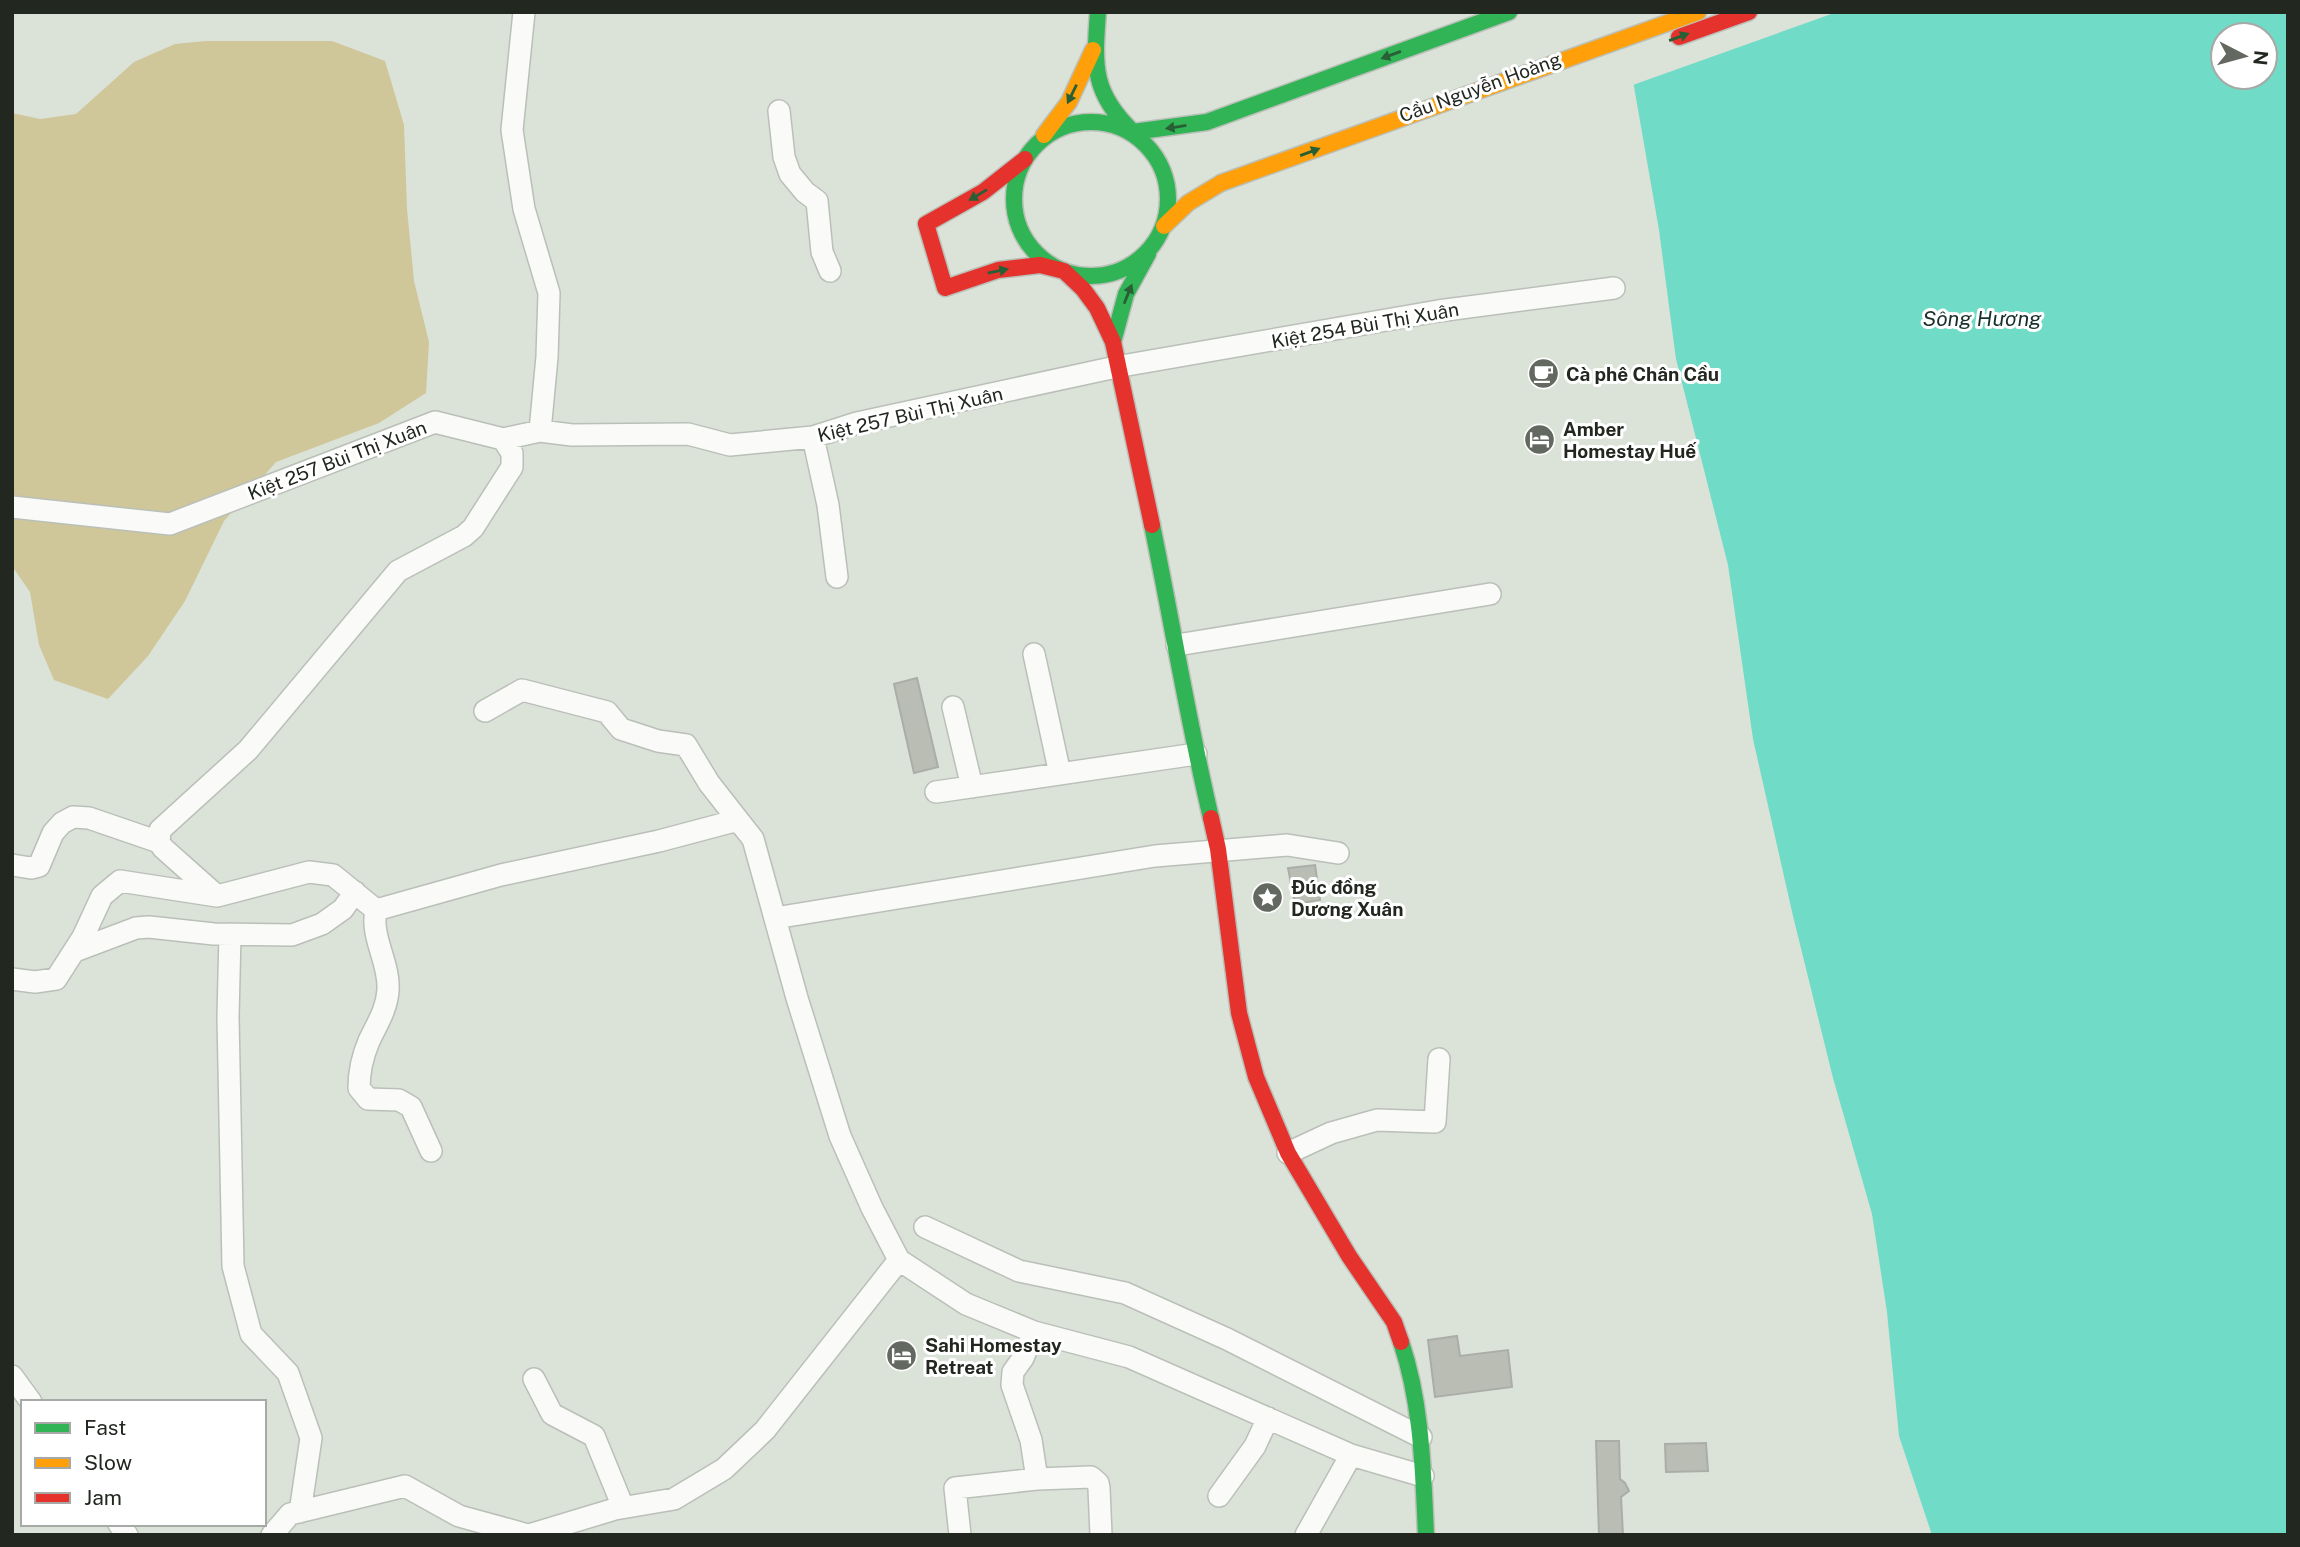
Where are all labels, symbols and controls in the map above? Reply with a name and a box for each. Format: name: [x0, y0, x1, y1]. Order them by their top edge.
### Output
north arrow: [2209, 21, 2279, 91]
one-way arrow: [1669, 32, 1690, 43]
street label: Cầu Nguyễn Hoàng: [1396, 47, 1564, 127]
text: N: [2249, 49, 2273, 66]
one-way arrow: [1380, 50, 1401, 61]
one-way arrow: [1067, 84, 1078, 104]
one-way arrow: [1165, 122, 1187, 133]
one-way arrow: [1299, 146, 1320, 157]
one-way arrow: [968, 188, 987, 201]
one-way arrow: [987, 266, 1009, 277]
one-way arrow: [1122, 284, 1133, 305]
street label: Kiệt 254 Bùi Thị Xuân: [1270, 298, 1460, 352]
water label: Sông Hương: [1922, 306, 2042, 331]
cafe icon: Cà phê Chân Cầu: [1526, 357, 1560, 391]
place label: Cà phê Chân Cầu: [1566, 363, 1719, 385]
street label: Kiệt 257 Bùi Thị Xuân: [815, 382, 1005, 446]
street label: Kiệt 257 Bùi Thị Xuân: [245, 416, 429, 504]
place label: Amber Homestay Huế: [1563, 418, 1697, 462]
hotel icon: Amber Homestay Huế: [1523, 423, 1557, 457]
place label: Đúc đồng Dương Xuân: [1291, 876, 1403, 920]
place icon: Đúc đồng Dương Xuân: [1251, 881, 1285, 915]
place label: Sahi Homestay Retreat: [925, 1334, 1062, 1378]
hotel icon: Sahi Homestay Retreat: [885, 1339, 919, 1373]
legend: [21, 1400, 266, 1526]
text: Fast: [84, 1415, 126, 1440]
text: Slow: [84, 1450, 132, 1475]
text: Jam: [84, 1485, 122, 1510]

